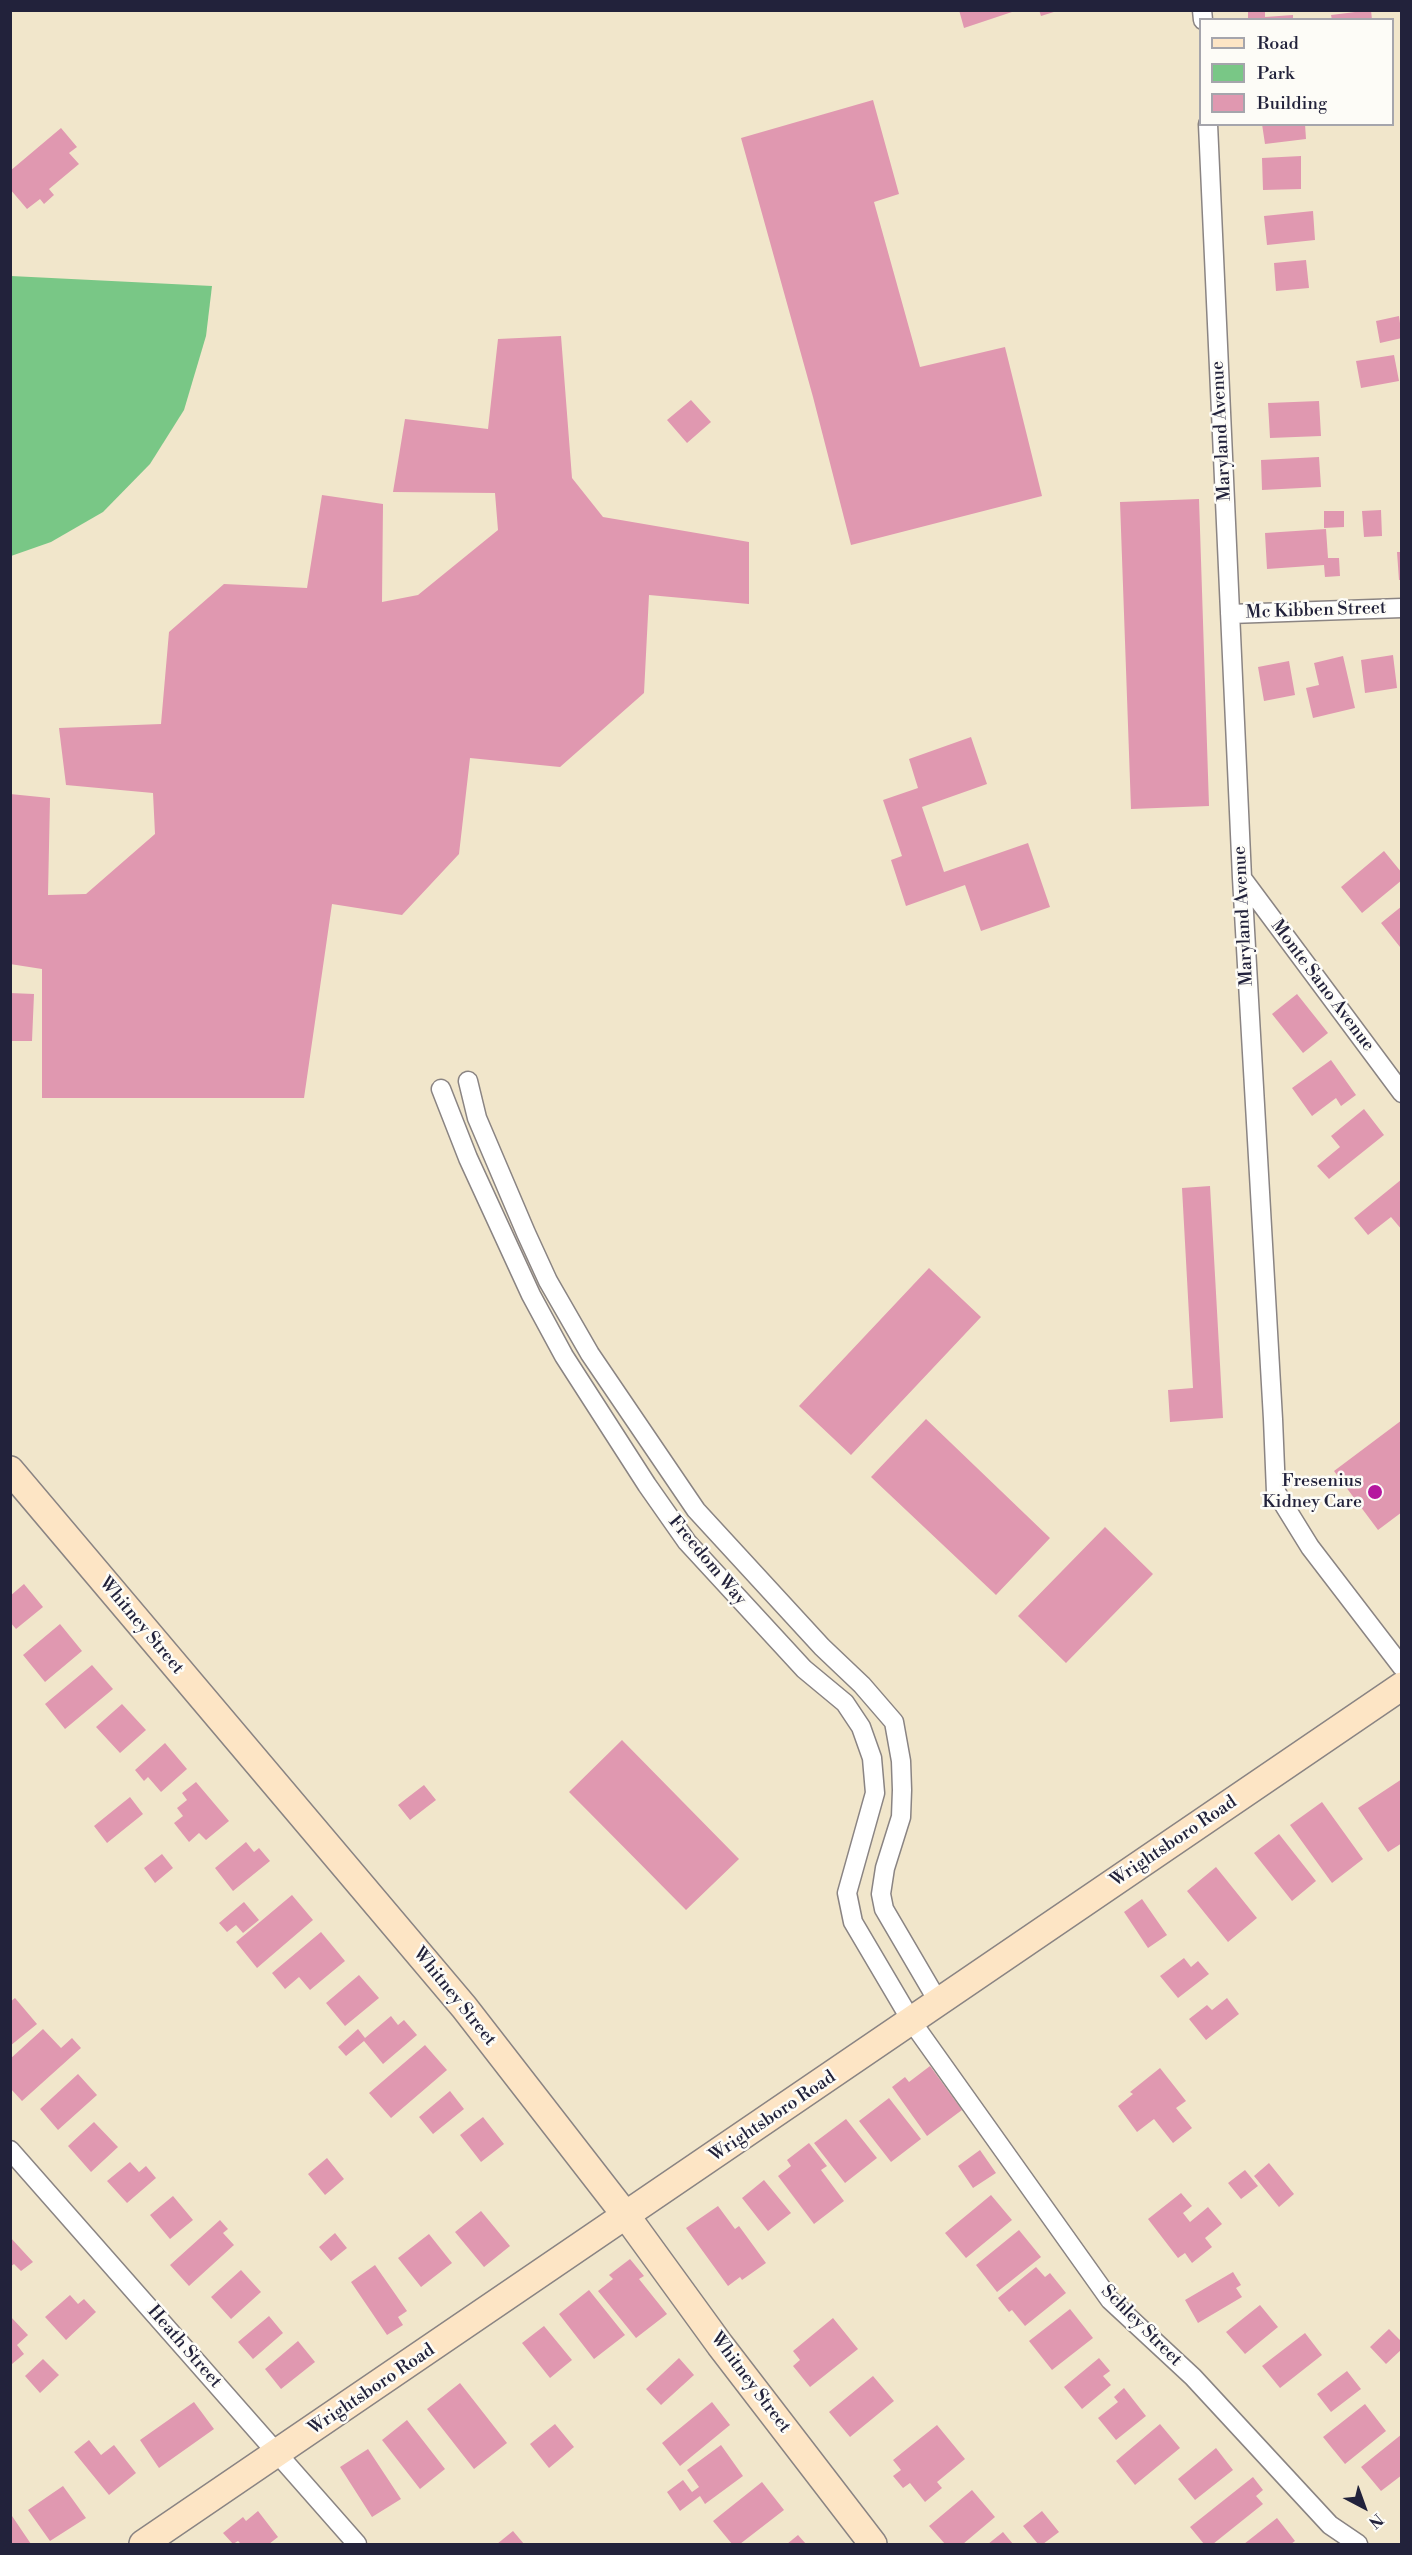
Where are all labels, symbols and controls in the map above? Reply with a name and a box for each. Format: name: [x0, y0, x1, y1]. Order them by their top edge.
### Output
legend: [1199, 18, 1394, 126]
text: Road: [1257, 32, 1299, 55]
text: Park: [1257, 62, 1294, 85]
text: Building: [1257, 92, 1327, 115]
street label: Maryland Avenue: [1208, 360, 1236, 502]
street label: Mc Kibben Street: [1245, 598, 1387, 624]
street label: Maryland Avenue: [1230, 845, 1258, 987]
street label: Monte Sano Avenue: [1265, 916, 1379, 1056]
place label: Fresenius Kidney Care: [1262, 1471, 1362, 1514]
marker: Fresenius Kidney Care: [1366, 1483, 1384, 1501]
street label: Freedom Way: [663, 1512, 751, 1610]
street label: Whitney Street: [94, 1573, 188, 1679]
street label: Wrightsboro Road: [1107, 1792, 1241, 1892]
street label: Whitney Street: [408, 1943, 500, 2051]
street label: Wrightsboro Road: [706, 2067, 840, 2167]
street label: Schley Street: [1096, 2281, 1186, 2371]
street label: Heath Street: [142, 2301, 226, 2393]
street label: Whitney Street: [705, 2328, 795, 2438]
street label: Wrightsboro Road: [305, 2340, 439, 2440]
north arrow: [1334, 2477, 1394, 2537]
text: N: [1364, 2509, 1387, 2532]

